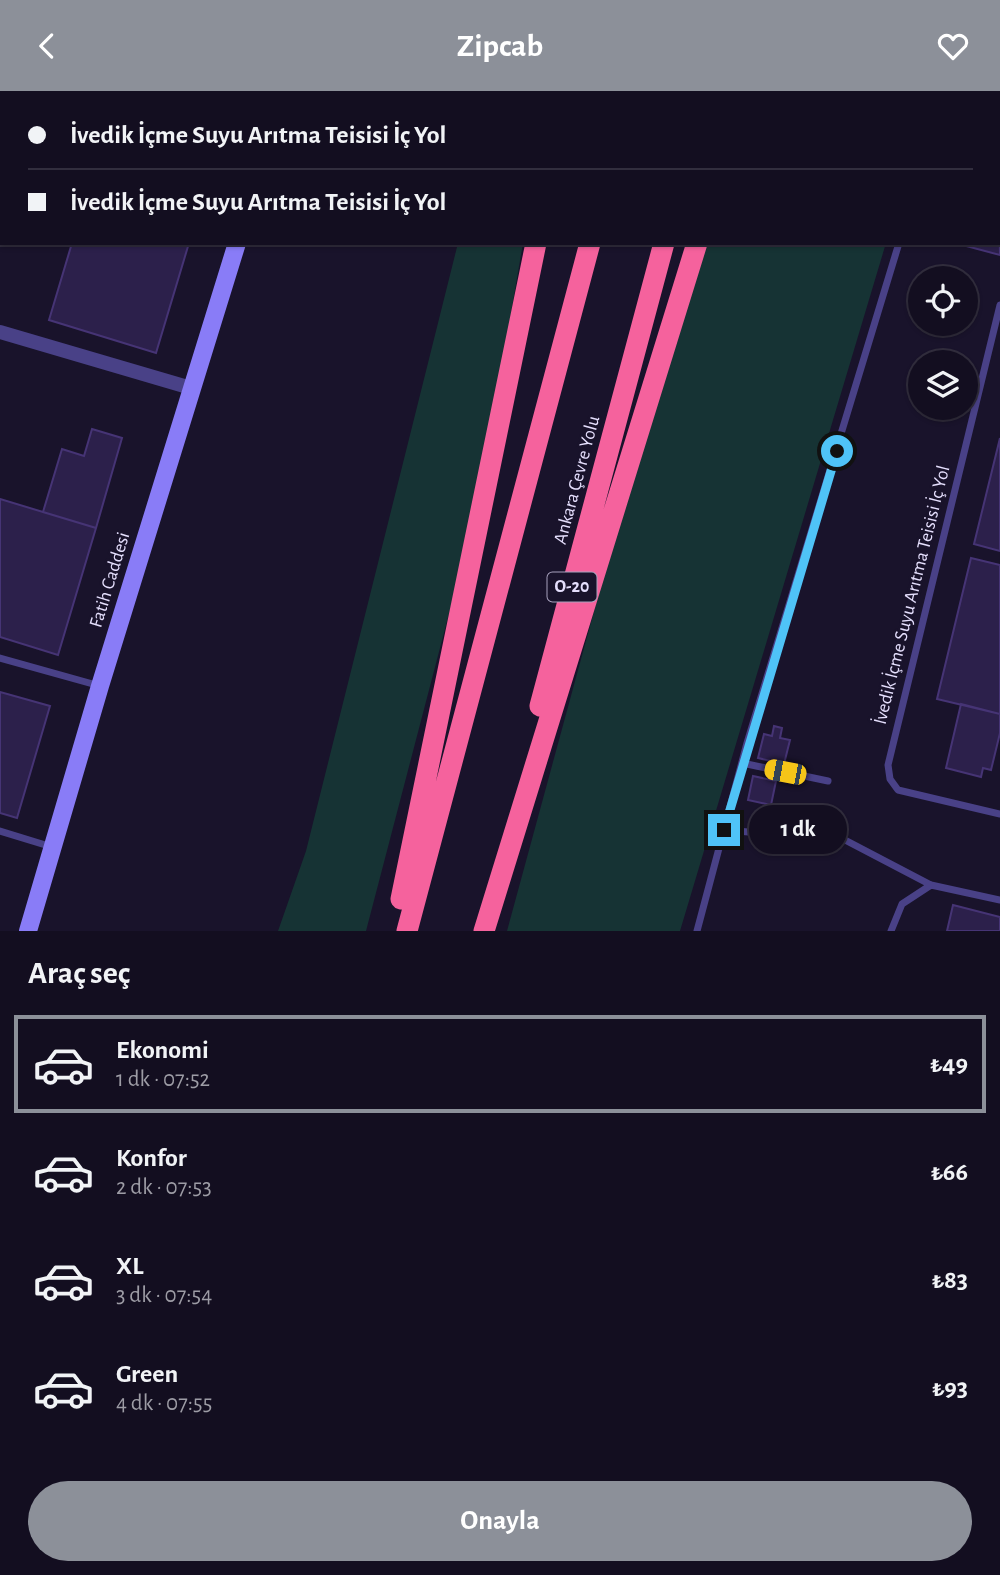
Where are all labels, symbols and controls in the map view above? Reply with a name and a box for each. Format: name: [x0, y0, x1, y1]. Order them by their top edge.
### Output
icon: back: [28, 27, 66, 65]
icon: heart: [934, 27, 972, 65]
text: Zipcab: [457, 30, 543, 62]
text: İvedik İçme Suyu Arıtma Teisisi İç Yol: [70, 122, 446, 148]
text: İvedik İçme Suyu Arıtma Teisisi İç Yol: [70, 189, 446, 215]
map controls: [908, 266, 978, 420]
button: locate: [908, 266, 978, 336]
button: layers: [908, 350, 978, 420]
street label: Ankara Çevre Yolu: [551, 413, 603, 546]
route start: [821, 435, 853, 467]
street label: İvedik İçme Suyu Arıtma Teisisi İç Yol: [870, 463, 953, 726]
street label: Fatih Caddesi: [86, 530, 134, 630]
road number: O-20: [548, 573, 596, 601]
car: [763, 758, 808, 786]
callout: 1 dk: [748, 805, 846, 855]
route end: [708, 814, 740, 846]
text: 1 dk: [780, 818, 816, 841]
text: Araç seç: [28, 957, 130, 989]
icon: car: [32, 1033, 95, 1096]
text: Ekonomi: [116, 1037, 209, 1063]
text: ₺49: [930, 1051, 968, 1077]
text: 1 dk · 07:52: [116, 1068, 210, 1091]
icon: car: [32, 1141, 95, 1204]
text: Konfor: [116, 1145, 187, 1171]
text: ₺66: [931, 1159, 968, 1185]
text: 2 dk · 07:53: [116, 1176, 212, 1199]
icon: car: [32, 1249, 95, 1312]
text: XL: [116, 1253, 143, 1279]
text: ₺83: [932, 1267, 968, 1293]
text: 3 dk · 07:54: [116, 1284, 212, 1307]
icon: car: [32, 1357, 95, 1420]
text: Green: [116, 1361, 178, 1387]
text: ₺93: [932, 1375, 968, 1401]
text: 4 dk · 07:55: [116, 1392, 212, 1415]
button: Onayla: [28, 1481, 972, 1561]

